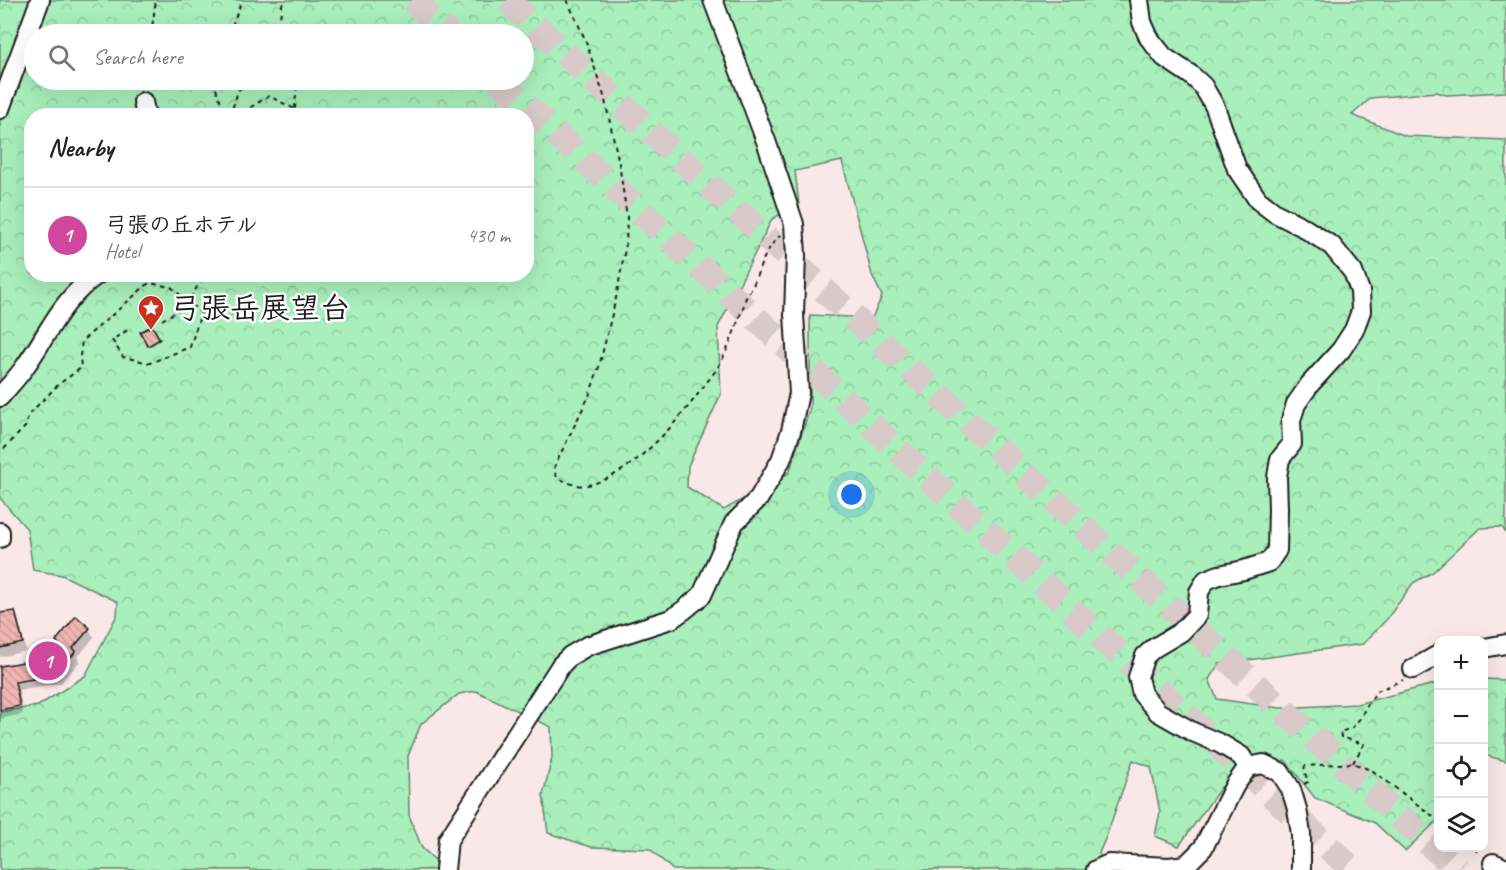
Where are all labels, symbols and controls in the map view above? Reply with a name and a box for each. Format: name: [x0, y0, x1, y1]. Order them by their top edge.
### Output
search box: [24, 24, 534, 90]
icon: search: [45, 41, 78, 74]
text: Search here: [93, 43, 183, 71]
text: Nearby: [48, 131, 113, 164]
text: 弓張の丘ホテル: [105, 211, 258, 239]
text: 1: [63, 223, 72, 248]
text: 430 m: [467, 223, 510, 248]
text: Hotel: [105, 239, 140, 264]
place label: 弓張岳展望台: [170, 289, 350, 327]
place icon: 弓張岳展望台: [136, 293, 166, 331]
your location: [837, 480, 866, 509]
map controls: [1434, 636, 1488, 852]
button: +: [1434, 636, 1488, 690]
pin: 1: [28, 638, 68, 684]
button: −: [1434, 690, 1488, 744]
button: locate: [1434, 744, 1488, 798]
button: layers: [1434, 798, 1488, 852]

